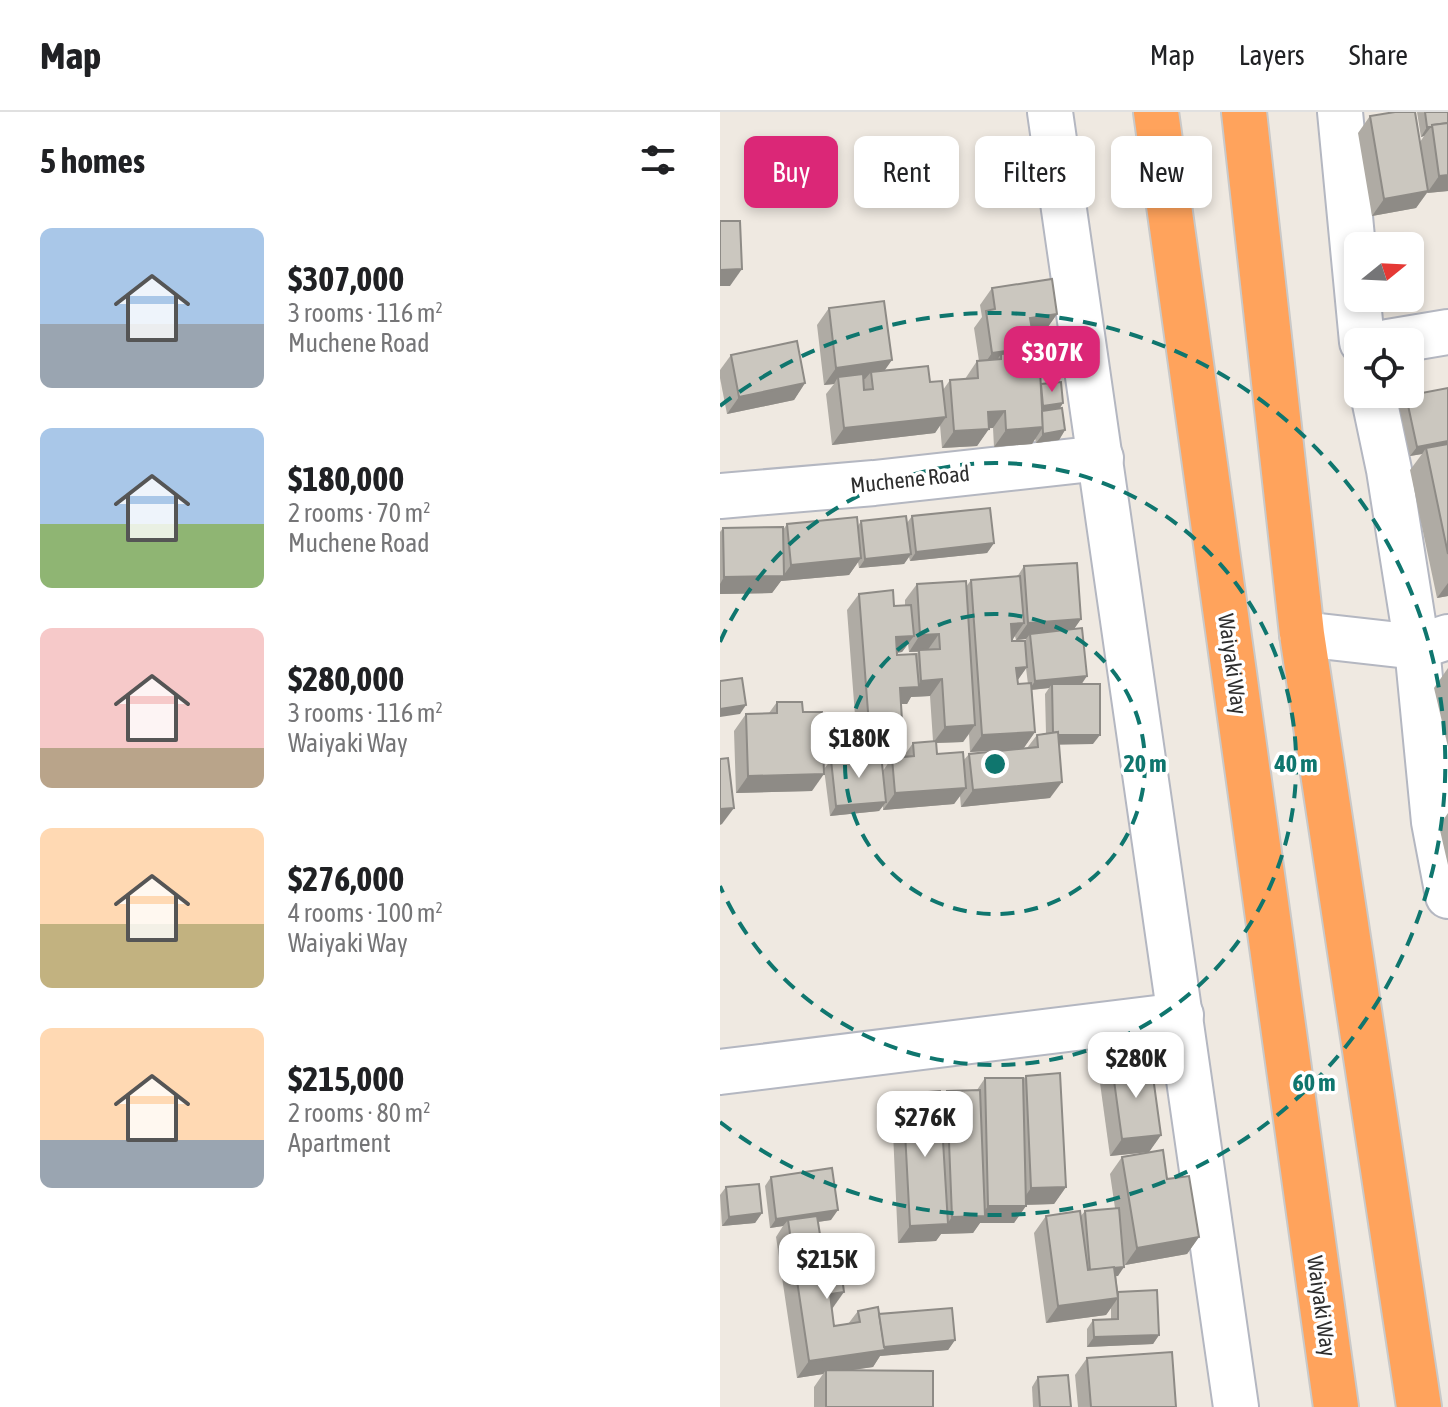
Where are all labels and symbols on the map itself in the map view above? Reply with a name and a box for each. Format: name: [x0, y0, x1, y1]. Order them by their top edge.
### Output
north arrow: [1344, 232, 1424, 312]
pin: $307K: [996, 326, 1108, 394]
street label: Muchene Road: [849, 460, 971, 498]
street label: Waiyaki Way: [1213, 612, 1253, 716]
pin: $180K: [803, 712, 915, 780]
centre of rings: [981, 750, 1009, 778]
text: 20 m: [1123, 750, 1167, 777]
text: 40 m: [1273, 750, 1318, 777]
pin: $280K: [1080, 1032, 1192, 1100]
text: 60 m: [1292, 1069, 1336, 1096]
pin: $276K: [869, 1091, 981, 1159]
pin: $215K: [771, 1233, 883, 1301]
street label: Waiyaki Way: [1302, 1254, 1342, 1358]

